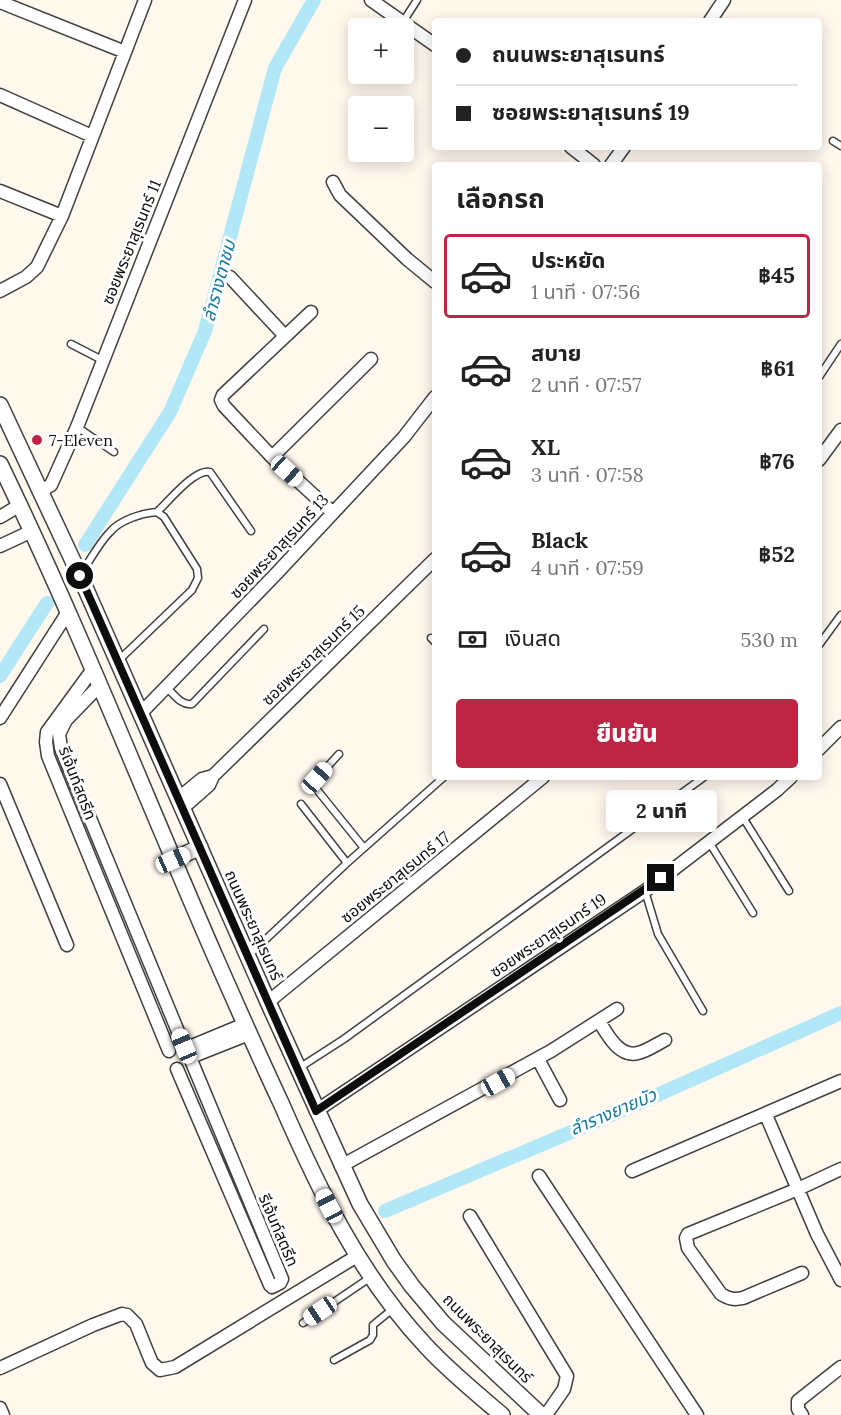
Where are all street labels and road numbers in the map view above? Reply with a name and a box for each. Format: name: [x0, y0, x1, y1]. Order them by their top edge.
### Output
street label: ซอยพระยาสุเรนทร์ 11: [97, 177, 165, 307]
street label: ซอยพระยาสุเรนทร์ 13: [225, 489, 333, 602]
street label: ซอยพระยาสุเรนทร์ 15: [257, 601, 369, 709]
street label: รีเจ้นท์สตรีท: [55, 743, 101, 823]
street label: ซอยพระยาสุเรนทร์ 17: [337, 827, 454, 927]
street label: ถนนพระยาสุเรนทร์: [221, 867, 288, 984]
street label: ซอยพระยาสุเรนทร์ 19: [486, 889, 610, 981]
street label: รีเจ้นท์สตรีท: [255, 1190, 303, 1269]
street label: ถนนพระยาสุเรนทร์: [439, 1289, 538, 1388]

